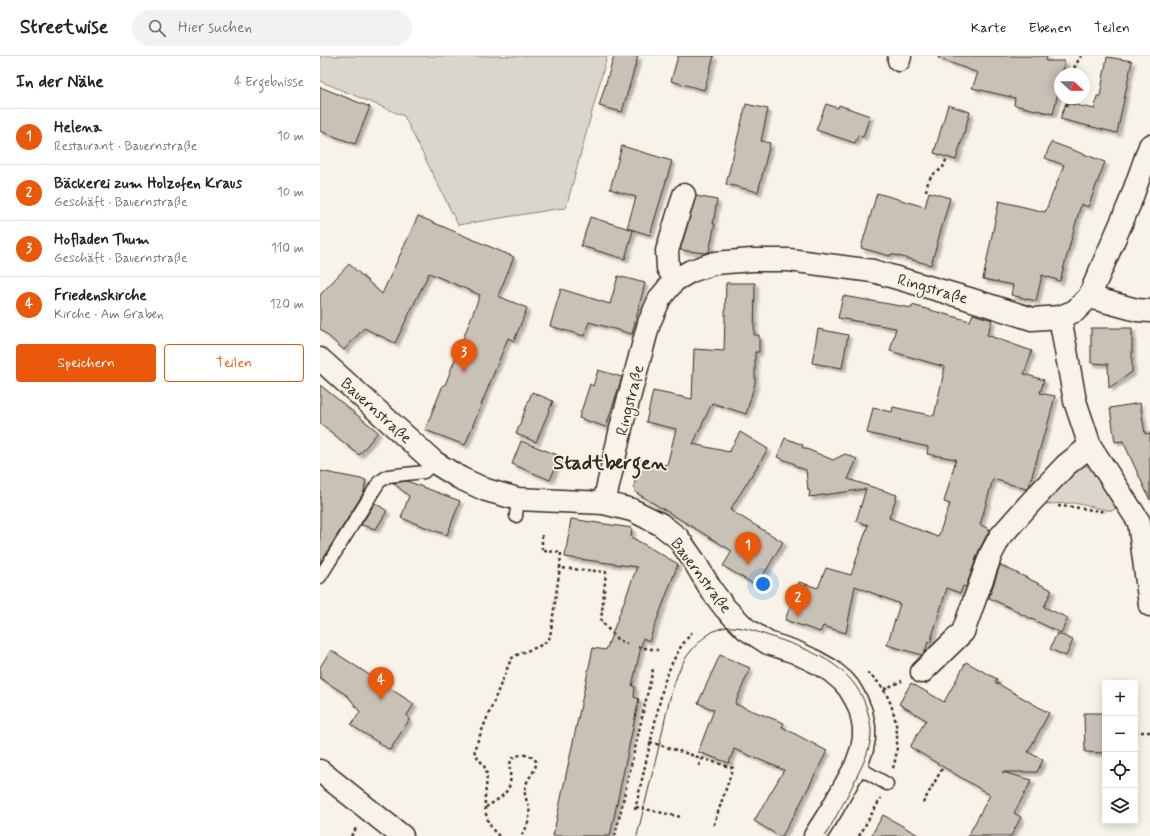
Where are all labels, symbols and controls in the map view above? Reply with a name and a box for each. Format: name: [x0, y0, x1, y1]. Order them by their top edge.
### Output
search box: [132, 10, 412, 46]
text: Streetwise: [20, 15, 108, 40]
icon: search: [146, 17, 168, 39]
text: Hier suchen: [178, 18, 252, 38]
text: Karte: [971, 19, 1006, 37]
text: Ebenen: [1028, 19, 1072, 37]
text: Teilen: [1094, 19, 1130, 37]
north arrow: [1054, 68, 1090, 104]
text: In der Nähe: [16, 71, 104, 93]
text: 4 Ergebnisse: [234, 74, 304, 91]
text: Helena: [54, 118, 102, 138]
text: 1: [26, 128, 32, 145]
text: 10 m: [277, 128, 304, 145]
text: Restaurant · Bauernstraße: [54, 138, 197, 155]
text: Bäckerei zum Holzofen Kraus: [54, 174, 242, 194]
text: 2: [26, 184, 32, 201]
text: 10 m: [277, 184, 304, 201]
text: Geschäft · Bauernstraße: [54, 194, 187, 211]
text: Hofladen Thum: [54, 230, 150, 250]
text: 3: [26, 240, 32, 257]
text: 110 m: [271, 240, 304, 257]
text: Geschäft · Bauernstraße: [54, 250, 187, 267]
street label: Ringstraße: [895, 269, 970, 311]
text: Friedenskirche: [54, 286, 147, 306]
text: 4: [25, 296, 33, 313]
text: 120 m: [270, 296, 304, 313]
text: Kirche · Am Graben: [54, 306, 164, 323]
pin: 3: [451, 339, 477, 372]
button: Speichern: [16, 344, 156, 382]
button: Teilen: [164, 344, 304, 382]
street label: Ringstraße: [612, 363, 650, 438]
street label: Bauernstraße: [336, 373, 416, 449]
district label: Stadtbergen: [553, 450, 667, 479]
pin: 1: [735, 532, 761, 565]
street label: Bauernstraße: [665, 534, 736, 618]
your location: [753, 574, 773, 594]
pin: 2: [785, 584, 811, 617]
pin: 4: [368, 667, 394, 700]
map controls: [1102, 680, 1138, 824]
button: +: [1102, 680, 1138, 716]
button: −: [1102, 716, 1138, 752]
button: locate: [1102, 752, 1138, 788]
button: layers: [1102, 788, 1138, 824]

